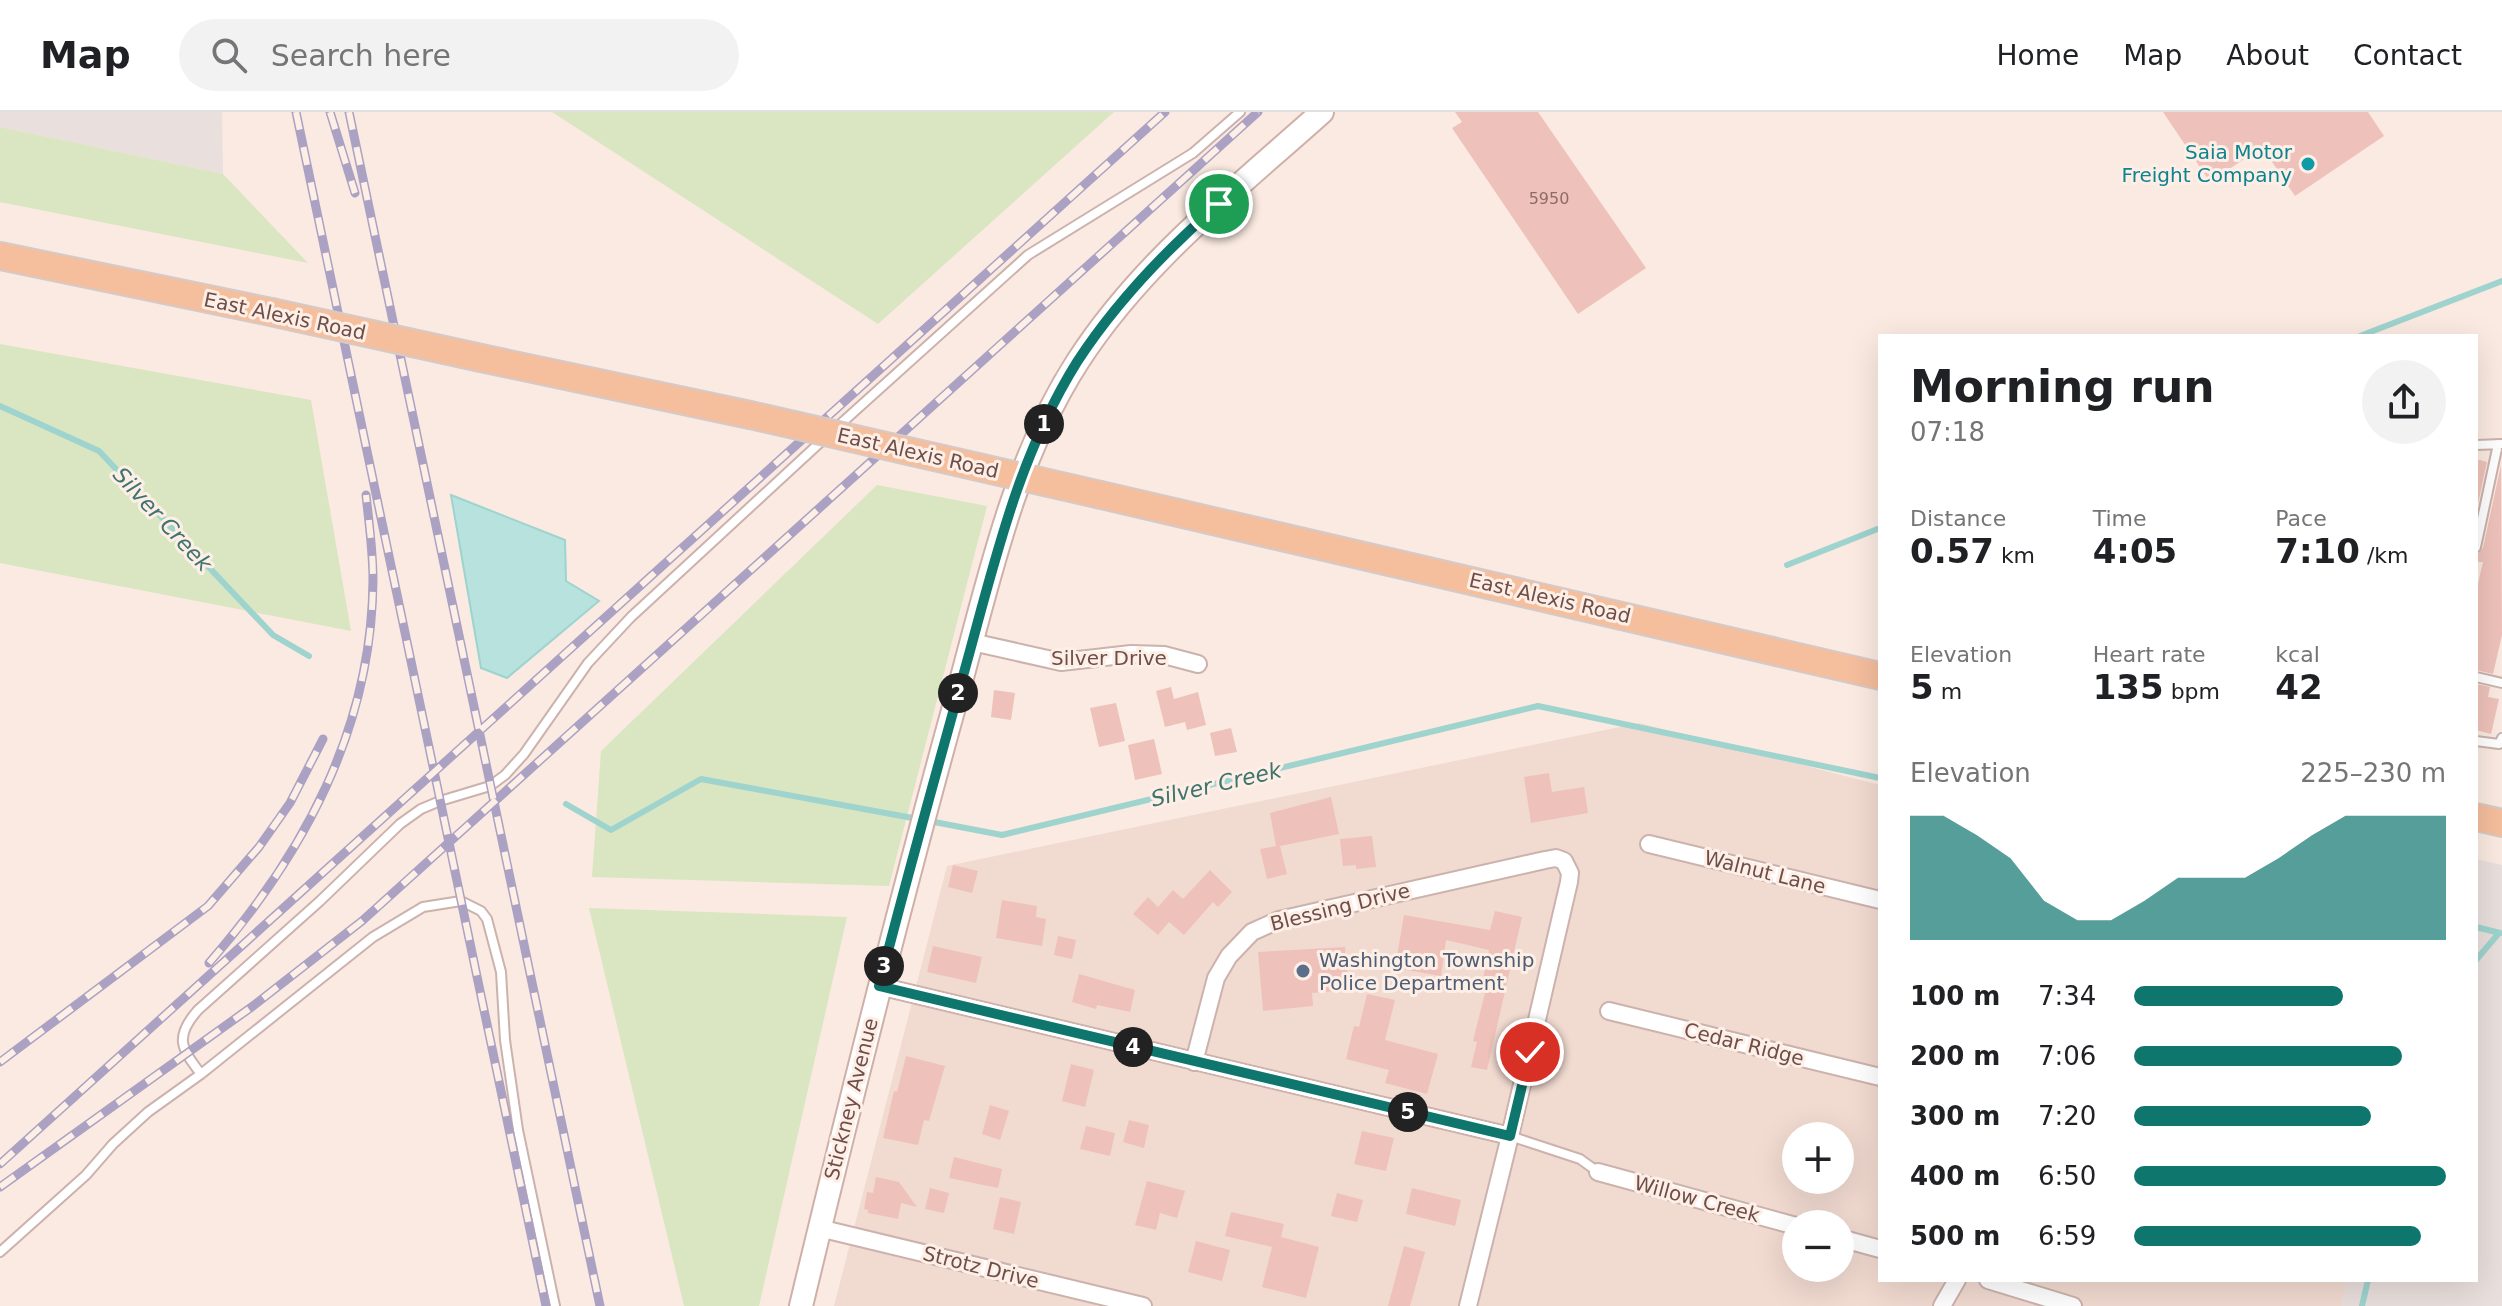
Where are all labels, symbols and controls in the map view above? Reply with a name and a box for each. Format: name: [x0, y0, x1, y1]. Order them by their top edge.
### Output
search box: [179, 19, 739, 91]
text: Map: [40, 33, 131, 77]
icon: search: [207, 33, 251, 77]
text: Search here: [271, 38, 451, 73]
text: Home: [1996, 39, 2079, 72]
text: Map: [2123, 39, 2182, 72]
text: About: [2226, 39, 2309, 72]
text: Contact: [2353, 39, 2462, 72]
place label: Saia Motor Freight Company: [2122, 140, 2293, 187]
marker: Saia Motor Freight Company: [2299, 155, 2317, 173]
pin: [1185, 170, 1253, 238]
icon: arrive: [1197, 182, 1241, 226]
house number: 5950: [1529, 189, 1569, 208]
street label: East Alexis Road: [202, 287, 368, 345]
button: share: [2362, 360, 2446, 444]
text: Morning run: [1910, 361, 2215, 412]
pin: 1: [1024, 404, 1064, 444]
text: 1: [1036, 411, 1052, 436]
text: 07:18: [1910, 417, 1985, 447]
street label: East Alexis Road: [835, 423, 1001, 483]
water label: Silver Creek: [108, 462, 218, 577]
text: Distance: [1910, 506, 2006, 531]
text: Time: [2093, 506, 2147, 531]
text: Pace: [2275, 506, 2327, 531]
text: 0.57: [1910, 531, 1994, 571]
text: 4:05: [2093, 531, 2177, 571]
text: 7:10: [2275, 531, 2360, 571]
text: km: [1994, 543, 2035, 568]
text: /km: [2360, 543, 2408, 568]
street label: East Alexis Road: [1467, 568, 1633, 628]
text: Elevation: [1910, 642, 2012, 667]
text: Heart rate: [2093, 642, 2206, 667]
text: kcal: [2275, 642, 2320, 667]
street label: Silver Drive: [1051, 646, 1167, 670]
text: 5: [1910, 667, 1934, 707]
text: 135: [2093, 667, 2164, 707]
text: 42: [2275, 667, 2323, 707]
pin: 2: [938, 673, 978, 713]
text: m: [1934, 679, 1962, 704]
text: bpm: [2164, 679, 2220, 704]
text: 2: [950, 680, 966, 705]
water label: Silver Creek: [1149, 757, 1285, 812]
text: Elevation: [1910, 758, 2031, 788]
text: 225–230 m: [2300, 758, 2446, 788]
street label: Walnut Lane: [1702, 845, 1828, 899]
street label: Blessing Drive: [1268, 878, 1412, 936]
pin: 3: [864, 946, 904, 986]
place label: Washington Township Police Department: [1319, 948, 1534, 995]
text: 3: [876, 953, 892, 978]
marker: Washington Township Police Department: [1294, 962, 1312, 980]
text: 100 m: [1910, 981, 2000, 1011]
text: 7:34: [2038, 981, 2096, 1011]
street label: Stickney Avenue: [819, 1015, 883, 1183]
street label: Cedar Ridge: [1681, 1017, 1807, 1071]
pin: [1496, 1018, 1564, 1086]
pin: 4: [1113, 1027, 1153, 1067]
icon: check: [1508, 1030, 1552, 1074]
text: 4: [1125, 1034, 1141, 1059]
text: 200 m: [1910, 1041, 2000, 1071]
text: 7:06: [2038, 1041, 2096, 1071]
pin: 5: [1388, 1092, 1428, 1132]
text: 5: [1400, 1099, 1416, 1124]
text: 300 m: [1910, 1101, 2000, 1131]
text: 7:20: [2038, 1101, 2096, 1131]
map controls: [1782, 1122, 1854, 1282]
button: +: [1782, 1122, 1854, 1194]
text: 400 m: [1910, 1161, 2000, 1191]
text: 6:50: [2038, 1161, 2096, 1191]
street label: Willow Creek: [1632, 1171, 1763, 1227]
button: −: [1782, 1210, 1854, 1282]
text: 500 m: [1910, 1221, 2000, 1251]
text: 6:59: [2038, 1221, 2096, 1251]
street label: Strotz Drive: [921, 1241, 1041, 1293]

